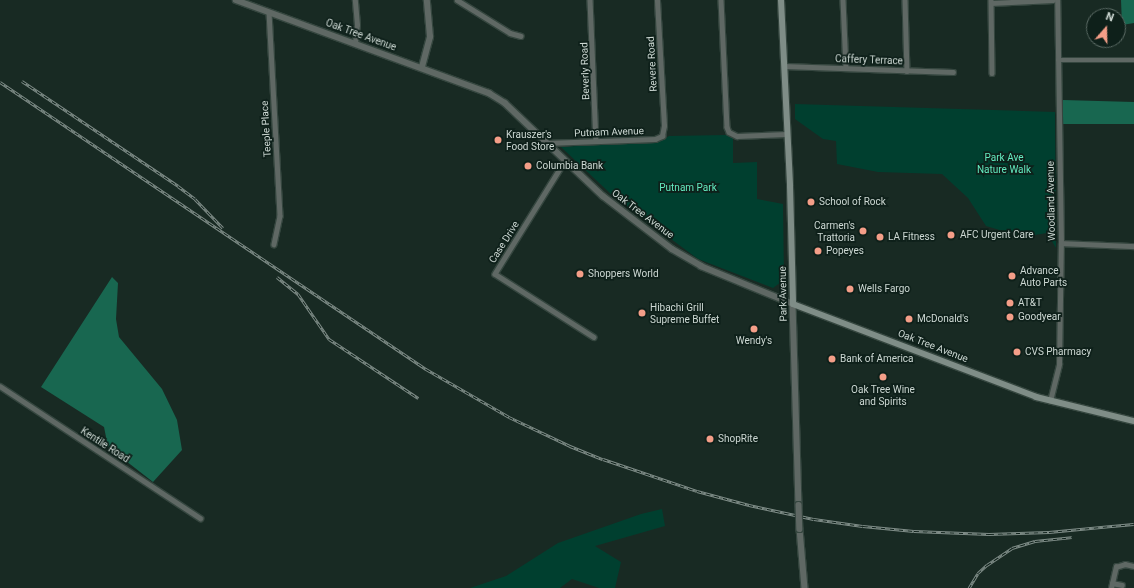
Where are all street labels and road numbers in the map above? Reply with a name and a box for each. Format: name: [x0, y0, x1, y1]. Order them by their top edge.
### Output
street label: Oak Tree Avenue: [324, 17, 398, 53]
street label: Revere Road: [645, 36, 659, 92]
street label: Beverly Road: [578, 42, 592, 100]
street label: Caffery Terrace: [835, 53, 903, 67]
street label: Teeple Place: [259, 100, 273, 158]
street label: Putnam Avenue: [574, 125, 644, 139]
street label: Woodland Avenue: [1044, 161, 1058, 241]
street label: Oak Tree Avenue: [610, 187, 676, 241]
street label: Case Drive: [486, 219, 522, 265]
street label: Park Avenue: [777, 266, 789, 322]
street label: Oak Tree Avenue: [896, 327, 970, 365]
street label: Kentile Road: [78, 425, 132, 465]

